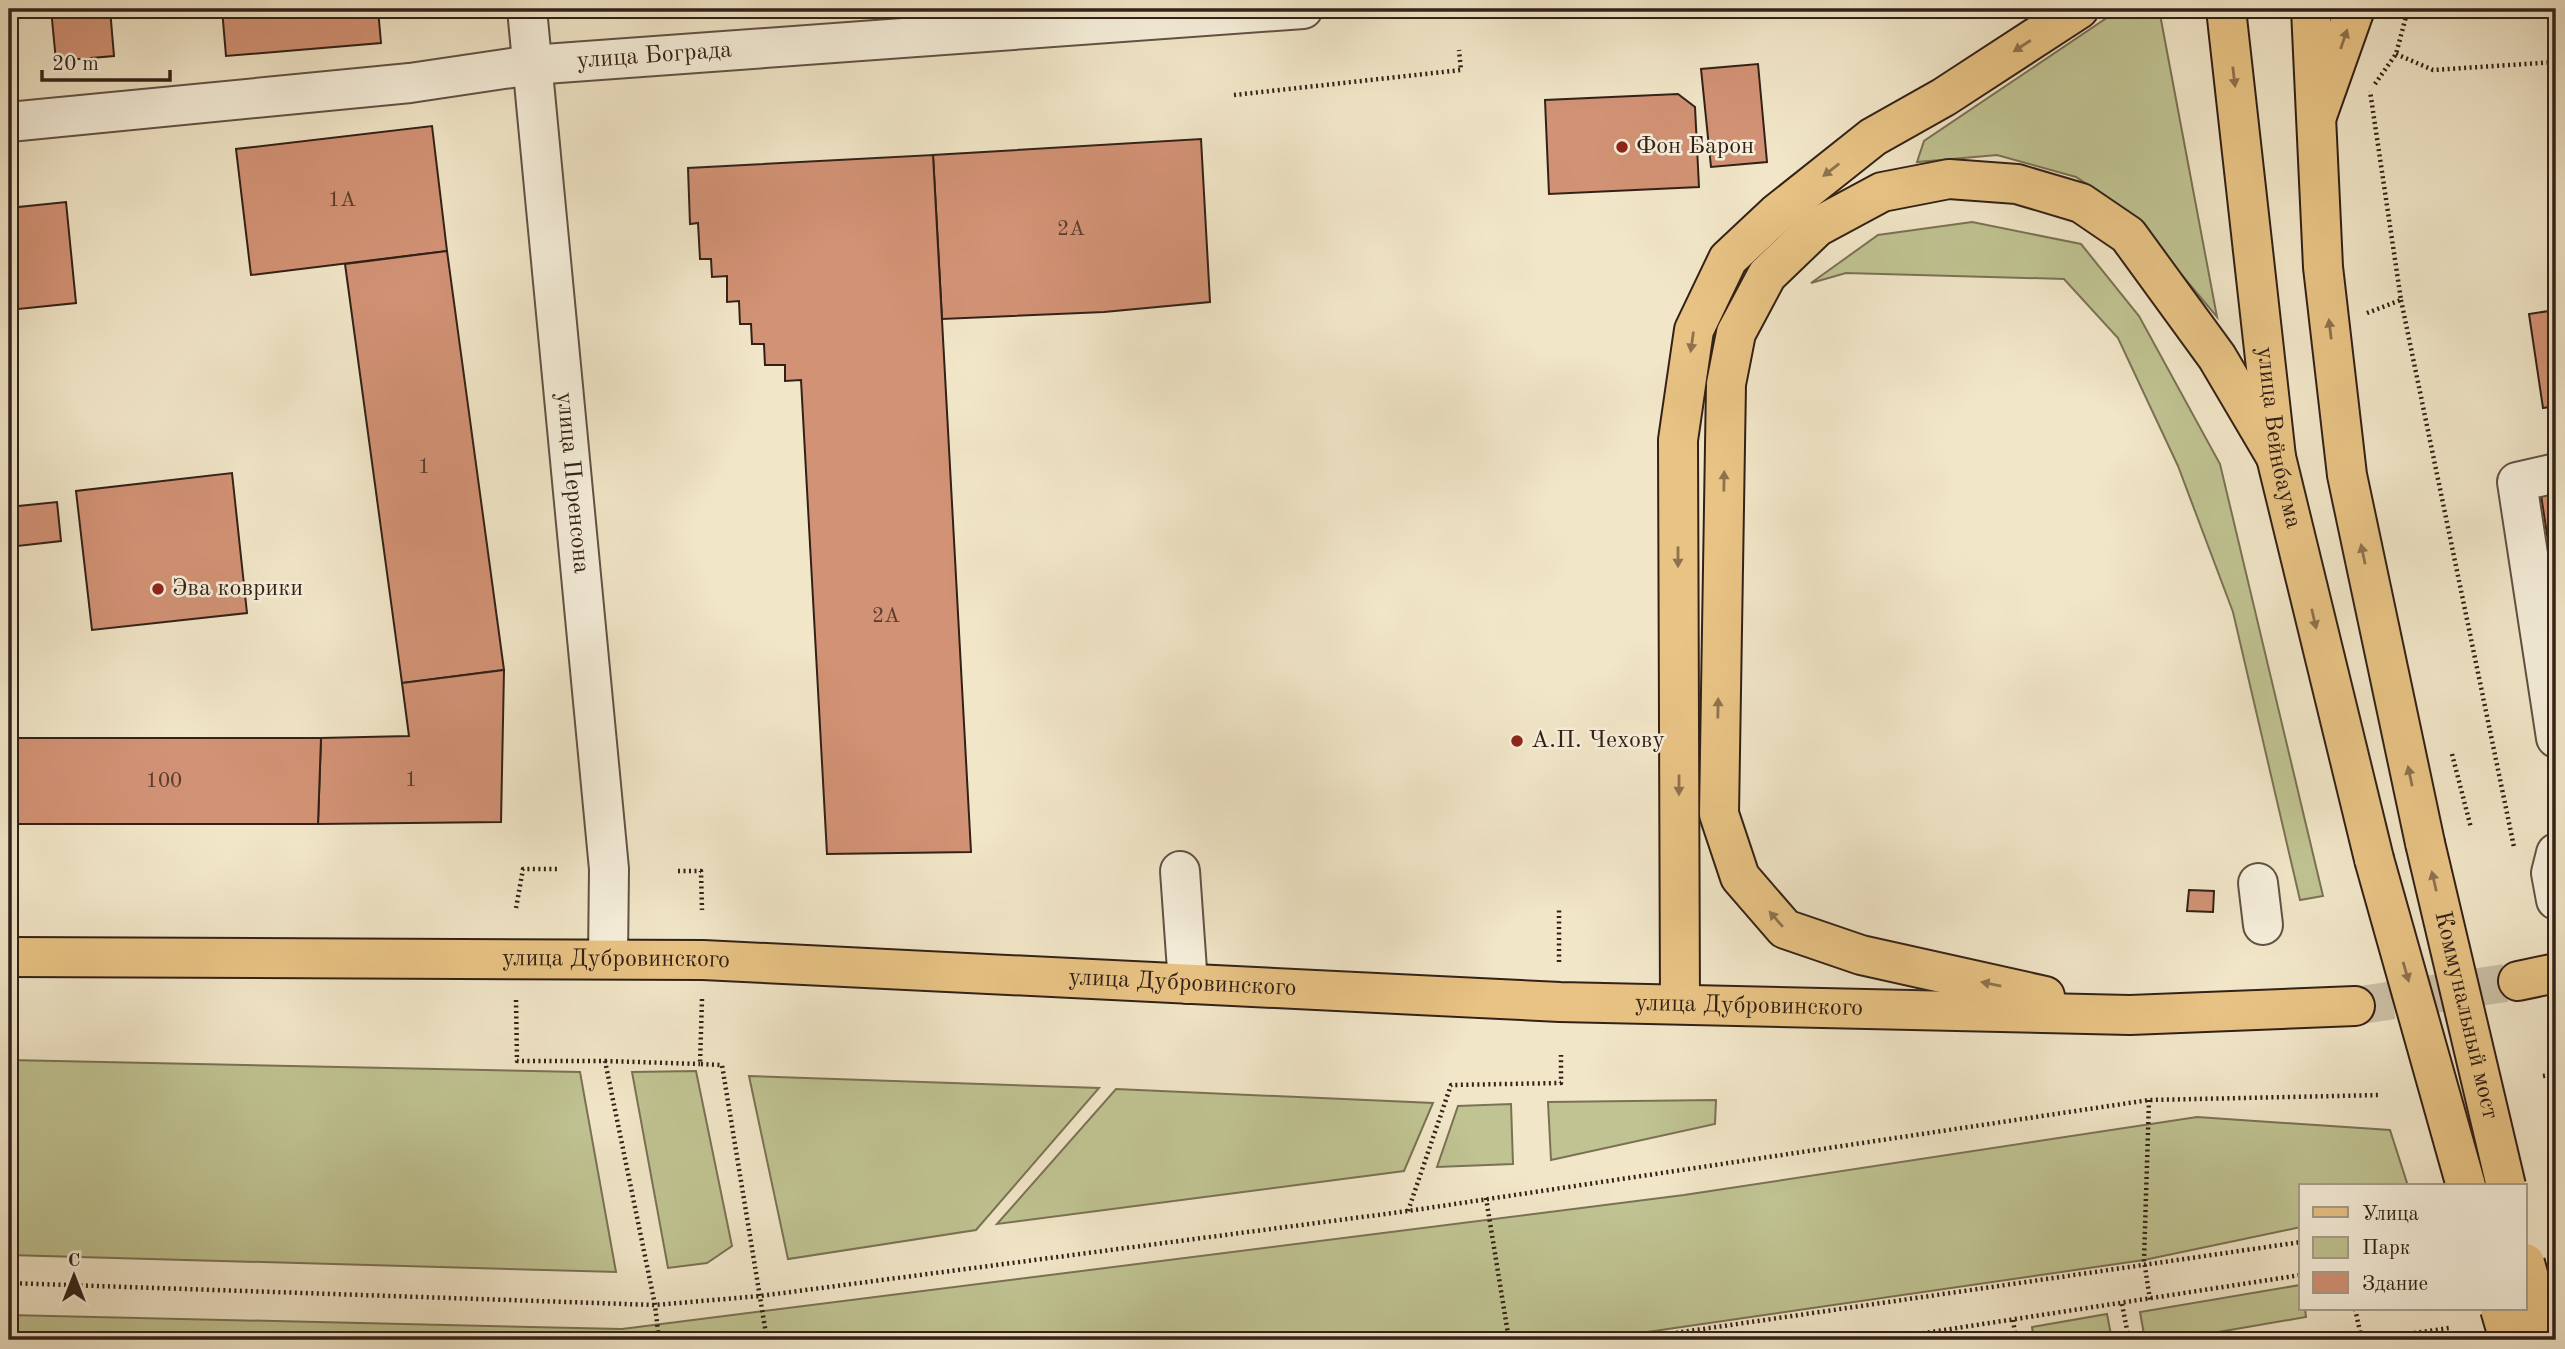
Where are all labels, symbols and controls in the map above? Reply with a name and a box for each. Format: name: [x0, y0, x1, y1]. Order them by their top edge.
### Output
one-way arrow: [2339, 29, 2350, 50]
scale bar: [42, 38, 170, 82]
street label: улица Бограда: [576, 38, 733, 74]
one-way arrow: [2012, 39, 2031, 52]
text: 20 m: [52, 54, 99, 75]
one-way arrow: [2228, 66, 2239, 88]
place label: Фон Барон: [1636, 135, 1754, 159]
marker: Фон Барон: [1614, 139, 1630, 155]
one-way arrow: [1823, 162, 1840, 177]
house number: 1А: [328, 190, 356, 211]
house number: 2А: [1057, 219, 1085, 240]
one-way arrow: [2324, 318, 2335, 340]
one-way arrow: [1686, 331, 1697, 353]
street label: улица Вейнбаума: [2252, 346, 2305, 531]
street label: улица Перенсона: [552, 391, 593, 575]
house number: 1: [418, 457, 430, 478]
one-way arrow: [1718, 469, 1729, 491]
one-way arrow: [2358, 543, 2369, 565]
one-way arrow: [1672, 547, 1684, 569]
place label: Эва коврики: [172, 577, 303, 601]
marker: Эва коврики: [150, 581, 166, 597]
house number: 2А: [872, 606, 900, 627]
one-way arrow: [2309, 608, 2320, 630]
one-way arrow: [1712, 697, 1724, 719]
place label: А.П. Чехову: [1531, 729, 1665, 753]
marker: А.П. Чехову: [1509, 733, 1525, 749]
one-way arrow: [2405, 765, 2416, 787]
house number: 1: [405, 770, 417, 791]
house number: 100: [146, 771, 182, 792]
one-way arrow: [1673, 774, 1685, 796]
one-way arrow: [2428, 870, 2439, 892]
street label: Коммунальный мост: [2430, 909, 2502, 1122]
one-way arrow: [1769, 910, 1784, 927]
street label: улица Дубровинского: [502, 947, 731, 973]
one-way arrow: [2401, 961, 2412, 983]
street label: улица Дубровинского: [1068, 966, 1297, 1001]
one-way arrow: [1980, 979, 2002, 990]
street label: улица Дубровинского: [1635, 992, 1863, 1021]
legend: [2299, 1184, 2526, 1310]
text: Улица: [2362, 1204, 2419, 1225]
text: Парк: [2362, 1238, 2411, 1259]
north arrow: [38, 1240, 108, 1310]
text: С: [68, 1252, 80, 1271]
text: Здание: [2362, 1274, 2428, 1295]

